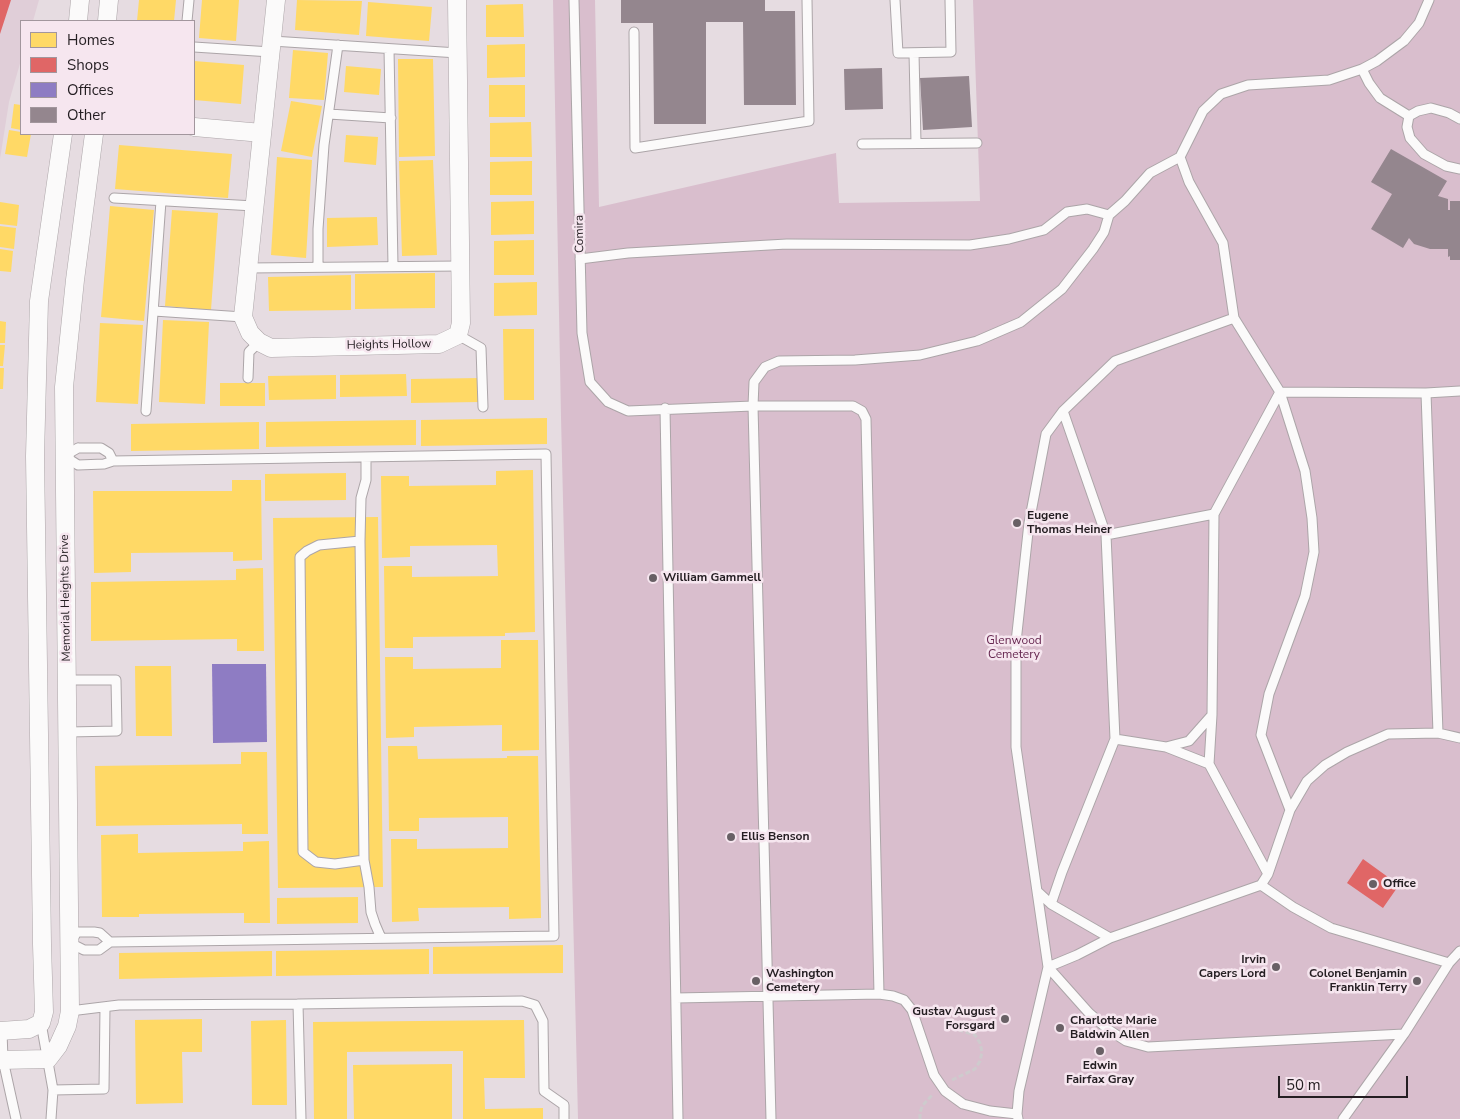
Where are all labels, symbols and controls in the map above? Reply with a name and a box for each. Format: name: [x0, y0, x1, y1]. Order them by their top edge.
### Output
legend: [20, 20, 195, 135]
text: Homes: [67, 30, 115, 50]
text: Shops: [67, 55, 109, 75]
text: Offices: [67, 80, 114, 100]
text: Other: [67, 105, 106, 125]
street label: Comira: [572, 215, 588, 253]
street label: Heights Hollow: [347, 337, 431, 353]
place label: Eugene Thomas Heiner: [1027, 509, 1112, 537]
marker: Eugene Thomas Heiner: [1011, 517, 1023, 529]
street label: Memorial Heights Drive: [58, 534, 74, 662]
place label: William Gammell: [663, 571, 761, 585]
marker: William Gammell: [647, 572, 659, 584]
park label: Glenwood Cemetery: [986, 634, 1042, 662]
place label: Ellis Benson: [741, 830, 810, 844]
marker: Ellis Benson: [725, 831, 737, 843]
place label: Office: [1383, 877, 1416, 891]
marker: Office: [1367, 878, 1379, 890]
place label: Irvin Capers Lord: [1199, 953, 1266, 981]
marker: Irvin Capers Lord: [1270, 961, 1282, 973]
place label: Washington Cemetery: [766, 967, 834, 995]
place label: Colonel Benjamin Franklin Terry: [1309, 967, 1407, 995]
marker: Washington Cemetery: [750, 975, 762, 987]
marker: Colonel Benjamin Franklin Terry: [1411, 975, 1423, 987]
place label: Gustav August Forsgard: [912, 1005, 995, 1033]
marker: Gustav August Forsgard: [999, 1013, 1011, 1025]
place label: Charlotte Marie Baldwin Allen: [1070, 1014, 1157, 1042]
marker: Charlotte Marie Baldwin Allen: [1054, 1022, 1066, 1034]
marker: Edwin Fairfax Gray: [1094, 1045, 1106, 1057]
place label: Edwin Fairfax Gray: [1066, 1059, 1134, 1087]
scale bar: [1280, 1066, 1410, 1098]
text: 50 m: [1286, 1075, 1321, 1095]

